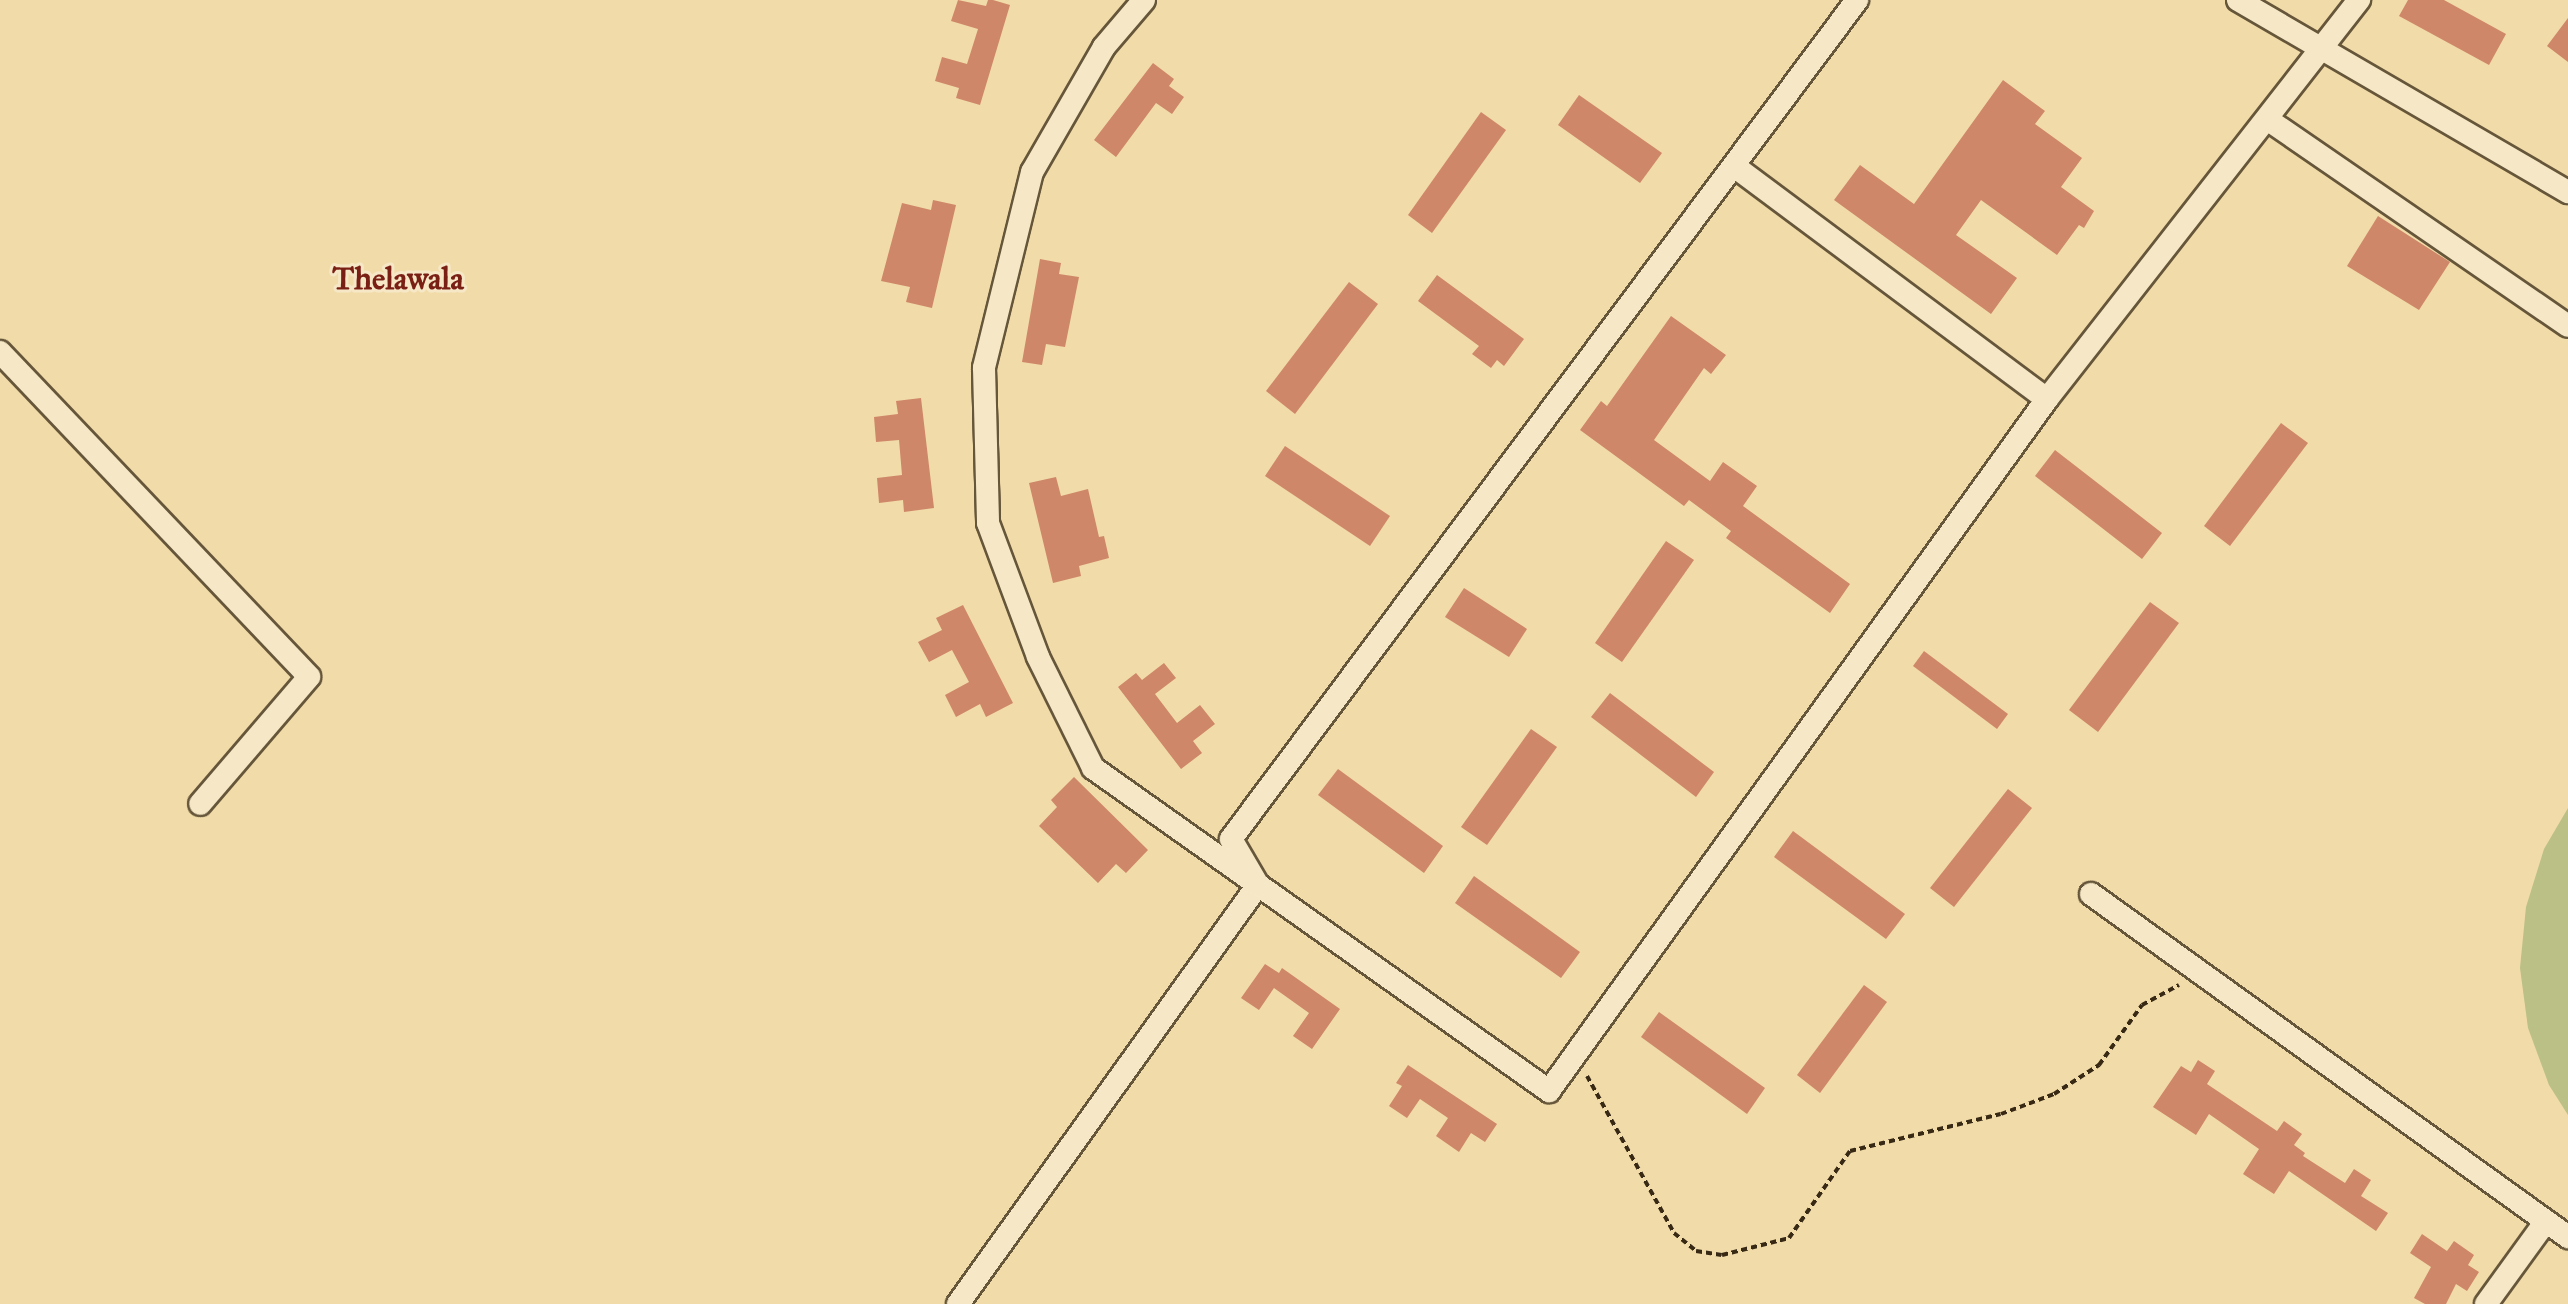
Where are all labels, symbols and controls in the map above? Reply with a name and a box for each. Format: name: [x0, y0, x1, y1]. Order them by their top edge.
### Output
district label: Thelawala: [332, 260, 464, 298]

